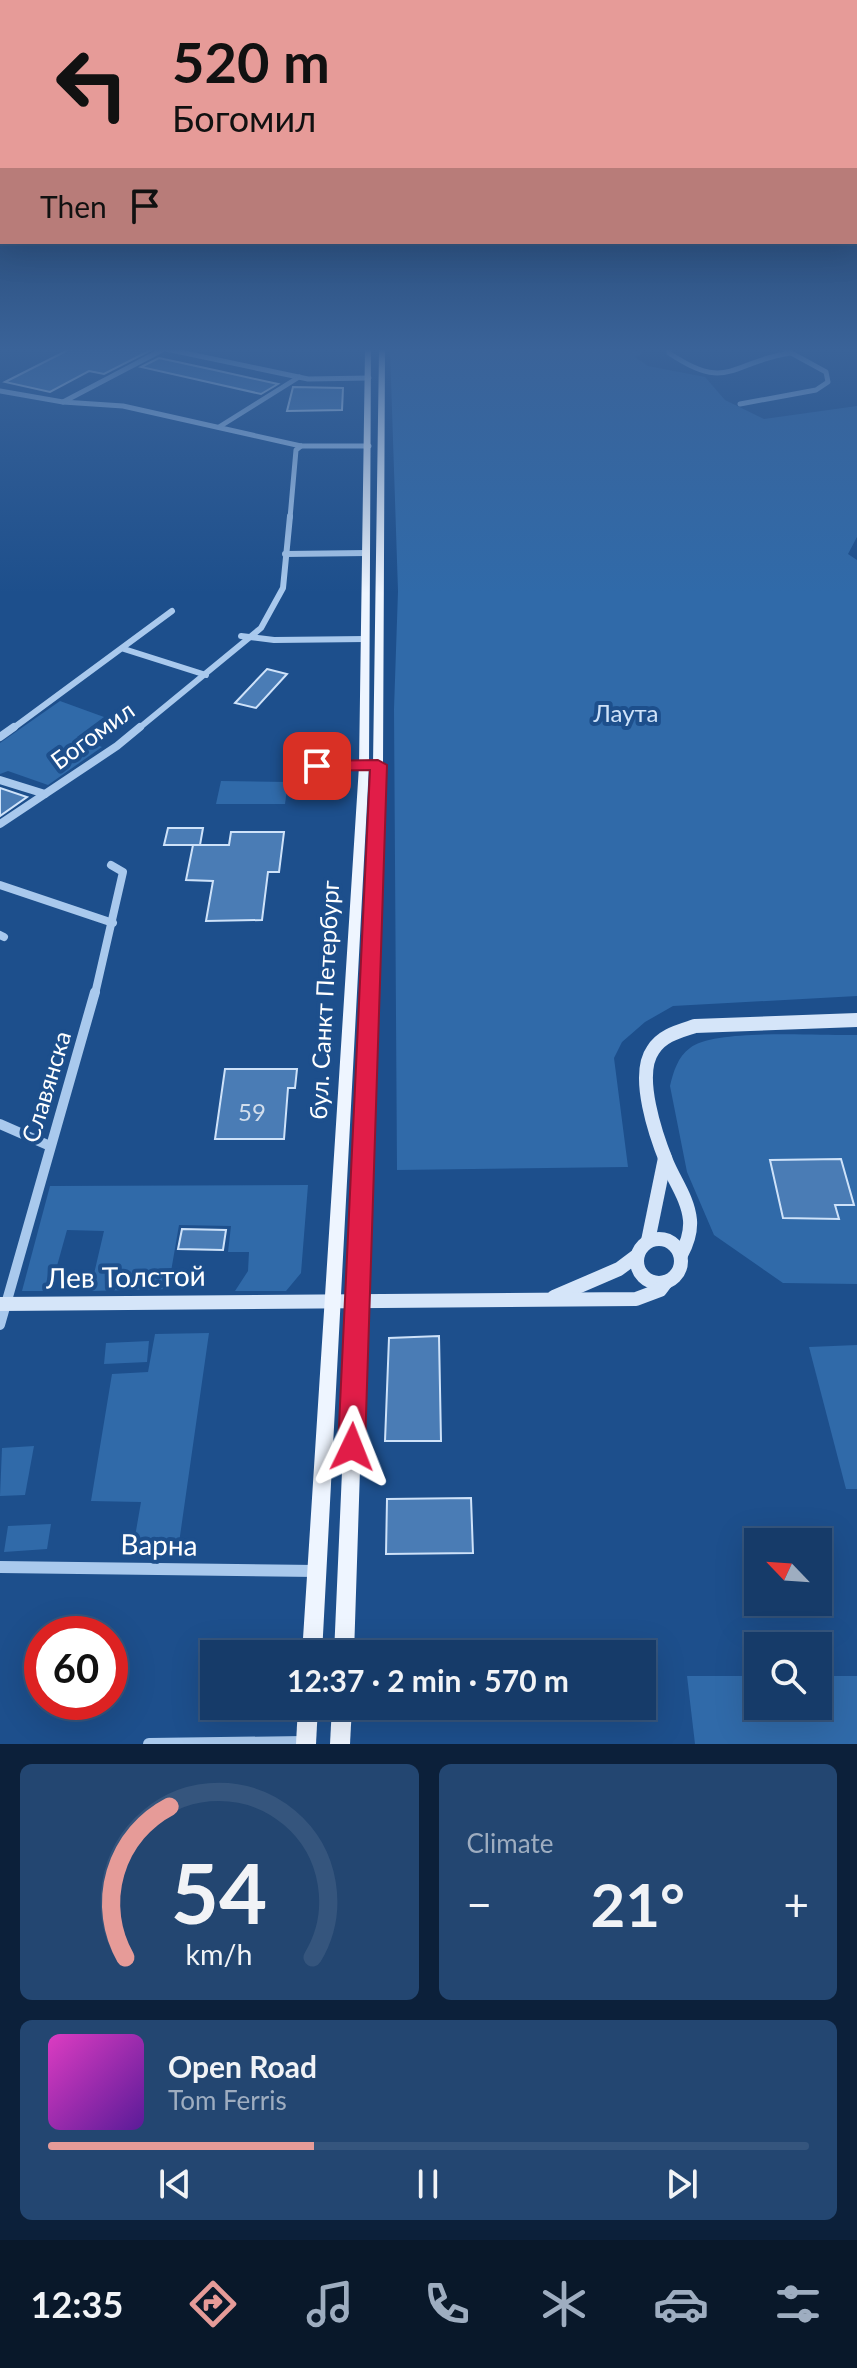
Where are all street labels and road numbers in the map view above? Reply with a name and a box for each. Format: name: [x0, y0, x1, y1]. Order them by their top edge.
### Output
street label: Богомил: [45, 695, 140, 775]
street label: бул. Санкт Петербург: [303, 879, 344, 1120]
street label: Славянска: [15, 1027, 76, 1146]
street label: Лев Толстой: [45, 1258, 206, 1294]
street label: Варна: [120, 1526, 198, 1562]

